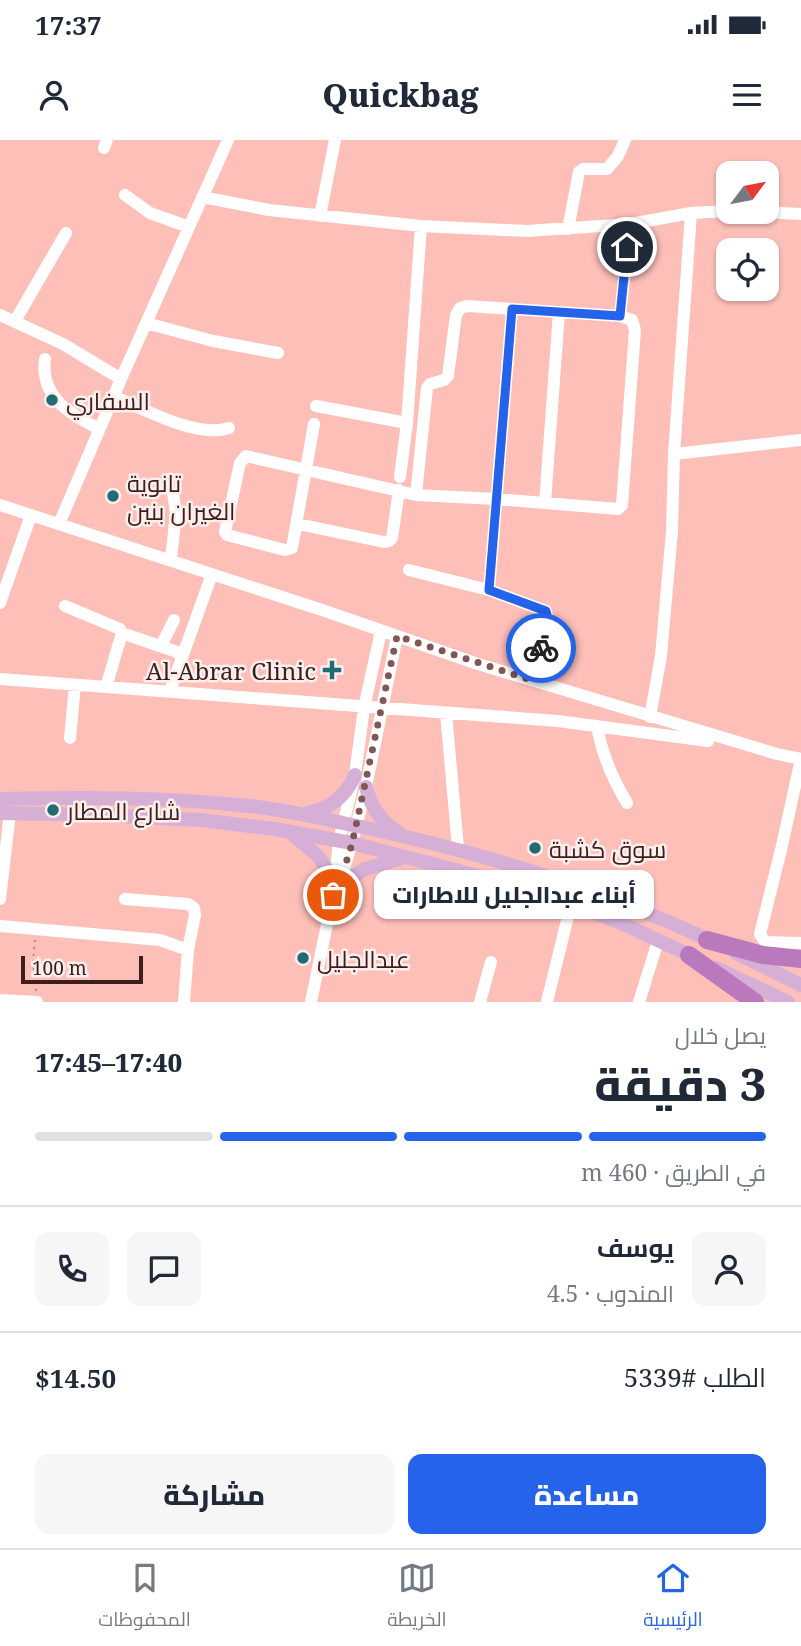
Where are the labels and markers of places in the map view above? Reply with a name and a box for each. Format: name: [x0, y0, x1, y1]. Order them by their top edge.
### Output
pin: [597, 217, 657, 277]
place label: السفاري: [66, 384, 150, 420]
marker: السفاري: [44, 392, 60, 408]
place label: تانوية الغيران بنين: [127, 466, 236, 527]
marker: تانوية الغيران بنين: [105, 488, 121, 504]
place label: Al-Abrar Clinic: [146, 654, 316, 687]
marker: Al-Abrar Clinic: [322, 660, 342, 680]
place label: شارع المطار: [65, 794, 180, 828]
marker: شارع المطار: [45, 802, 61, 818]
place label: سوق كشبة: [549, 832, 666, 865]
marker: سوق كشبة: [527, 840, 543, 856]
pin: [303, 865, 363, 925]
callout: أبناء عبدالجليل للاطارات: [375, 870, 655, 920]
place label: عبدالجليل: [317, 942, 410, 975]
marker: عبدالجليل: [295, 950, 311, 966]

